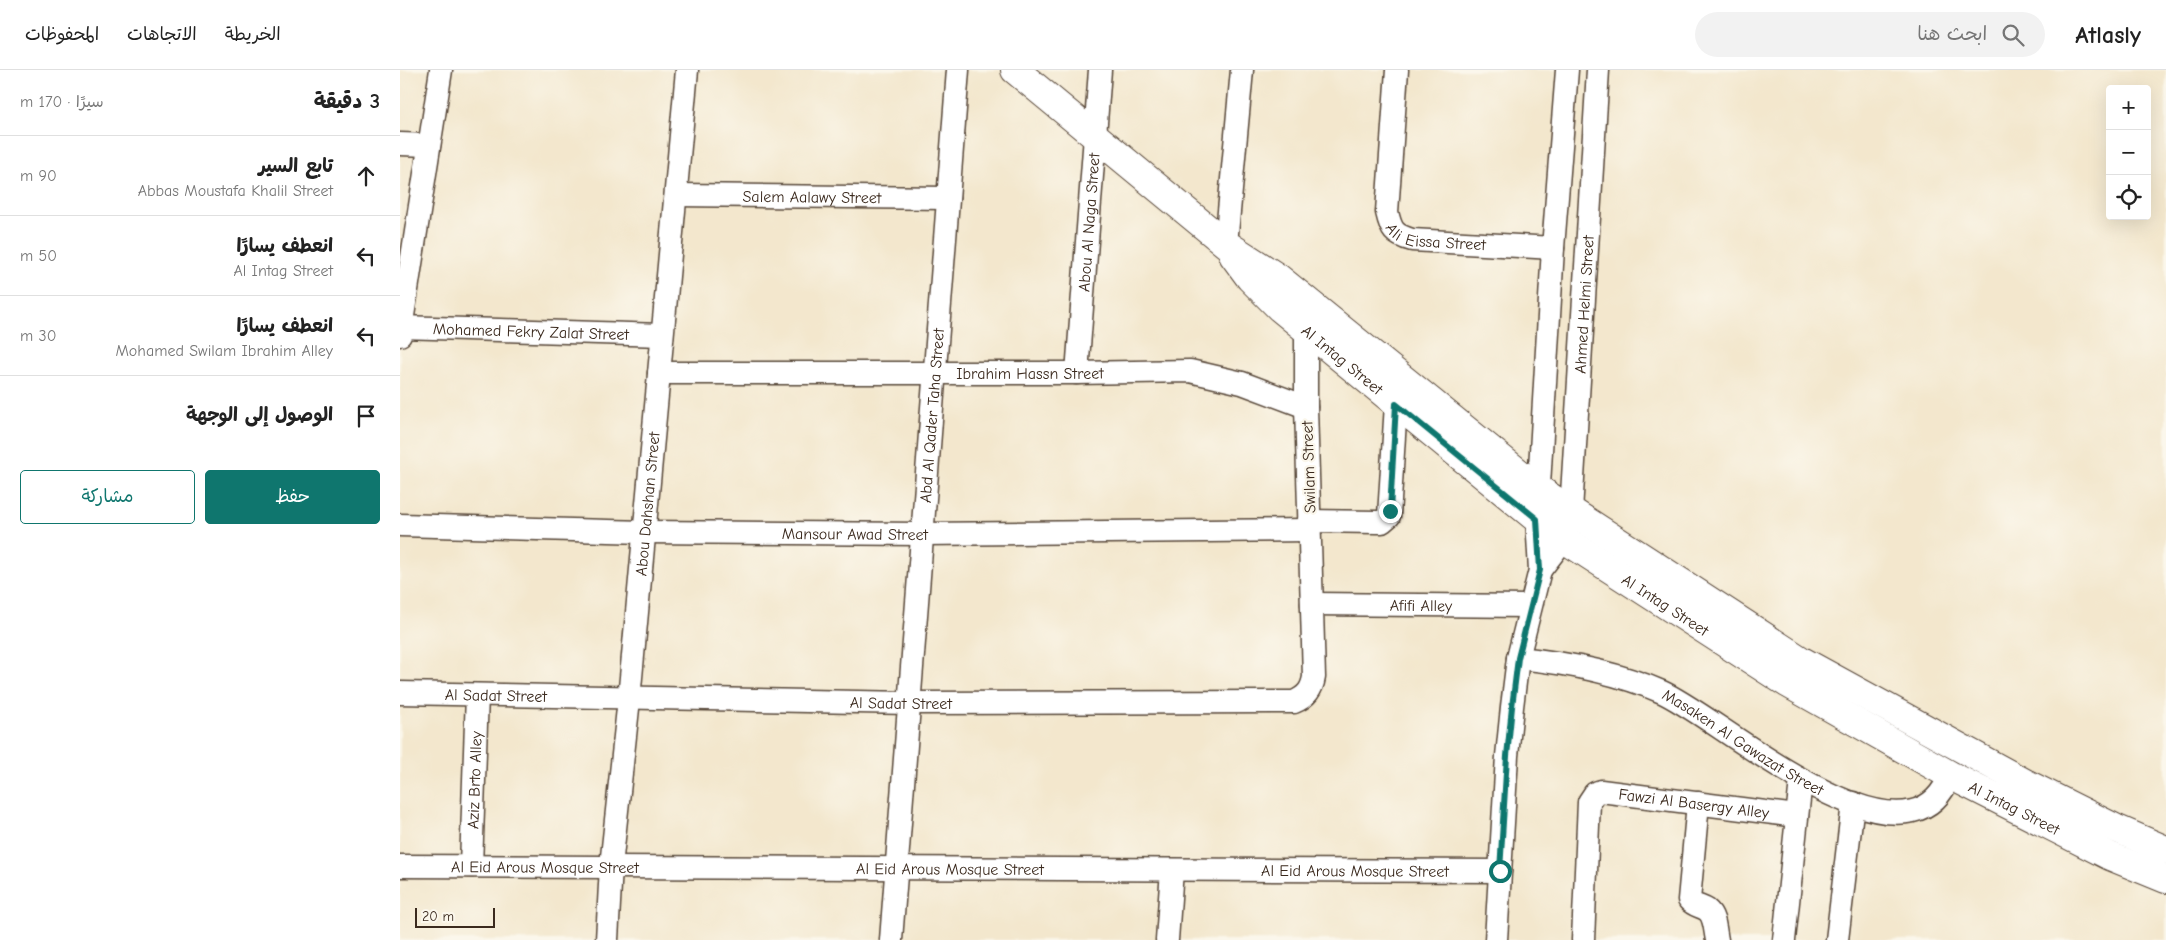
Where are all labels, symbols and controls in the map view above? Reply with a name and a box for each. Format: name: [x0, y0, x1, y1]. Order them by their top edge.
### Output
search box: [1695, 12, 2045, 57]
icon: search: [1999, 21, 2027, 49]
text: Atlasly: [2075, 21, 2141, 49]
text: ابحث هنا: [1917, 23, 1987, 45]
text: المحفوظات: [25, 24, 99, 45]
text: الاتجاهات: [127, 24, 197, 45]
text: الخريطة: [225, 24, 281, 45]
map controls: [2106, 85, 2151, 220]
button: +: [2106, 85, 2151, 130]
text: 3 دقيقة: [314, 89, 380, 113]
text: سيرًا · 170 m: [20, 93, 104, 111]
button: −: [2106, 130, 2151, 175]
street label: Abou Al Naga Street: [1075, 152, 1104, 293]
text: تابع السير: [259, 155, 333, 177]
icon: ahead: [352, 162, 380, 190]
text: 90 m: [20, 167, 57, 185]
button: locate: [2106, 175, 2151, 220]
text: Abbas Moustafa Khalil Street: [138, 182, 333, 200]
street label: Salem Aalawy Street: [742, 188, 882, 207]
street label: Ali Eissa Street: [1381, 220, 1487, 254]
street label: Ahmed Helmi Street: [1571, 234, 1598, 374]
text: انعطف يسارًا: [236, 235, 333, 257]
icon: left: [352, 242, 380, 270]
text: 50 m: [20, 247, 57, 265]
text: Al Intag Street: [233, 262, 333, 280]
text: انعطف يسارًا: [236, 315, 333, 337]
street label: Mohamed Fekry Zalat Street: [433, 320, 630, 344]
icon: left: [352, 322, 380, 350]
street label: Al Intag Street: [1298, 322, 1387, 399]
text: 30 m: [20, 327, 56, 345]
street label: Abd Al Qader Taha Street: [917, 327, 948, 504]
text: Mohamed Swilam Ibrahim Alley: [115, 342, 333, 360]
street label: Ibrahim Hassn Street: [956, 365, 1104, 383]
icon: arrive: [352, 402, 380, 430]
text: الوصول إلى الوجهة: [186, 404, 333, 426]
street label: Swilam Street: [1298, 420, 1320, 513]
street label: Abou Dahshan Street: [632, 431, 664, 577]
button: مشاركة: [20, 470, 195, 524]
button: حفظ: [205, 470, 380, 524]
route end: [1379, 500, 1402, 523]
street label: Mansour Awad Street: [782, 525, 929, 544]
street label: Al Intag Street: [1618, 571, 1712, 640]
street label: Afifi Alley: [1390, 597, 1453, 615]
street label: Al Sadat Street: [445, 686, 548, 706]
street label: Masaken Al Gawazat Street: [1659, 686, 1827, 800]
street label: Al Sadat Street: [850, 694, 952, 713]
street label: Aziz Brto Alley: [464, 730, 486, 829]
street label: Al Intag Street: [1965, 778, 2063, 839]
street label: Fawzi Al Basergy Alley: [1618, 785, 1771, 822]
street label: Al Eid Arous Mosque Street: [451, 858, 639, 877]
street label: Al Eid Arous Mosque Street: [856, 860, 1044, 879]
route start: [1489, 860, 1512, 883]
street label: Al Eid Arous Mosque Street: [1261, 862, 1449, 881]
scale bar: [415, 905, 495, 928]
text: 20 m: [422, 908, 454, 925]

